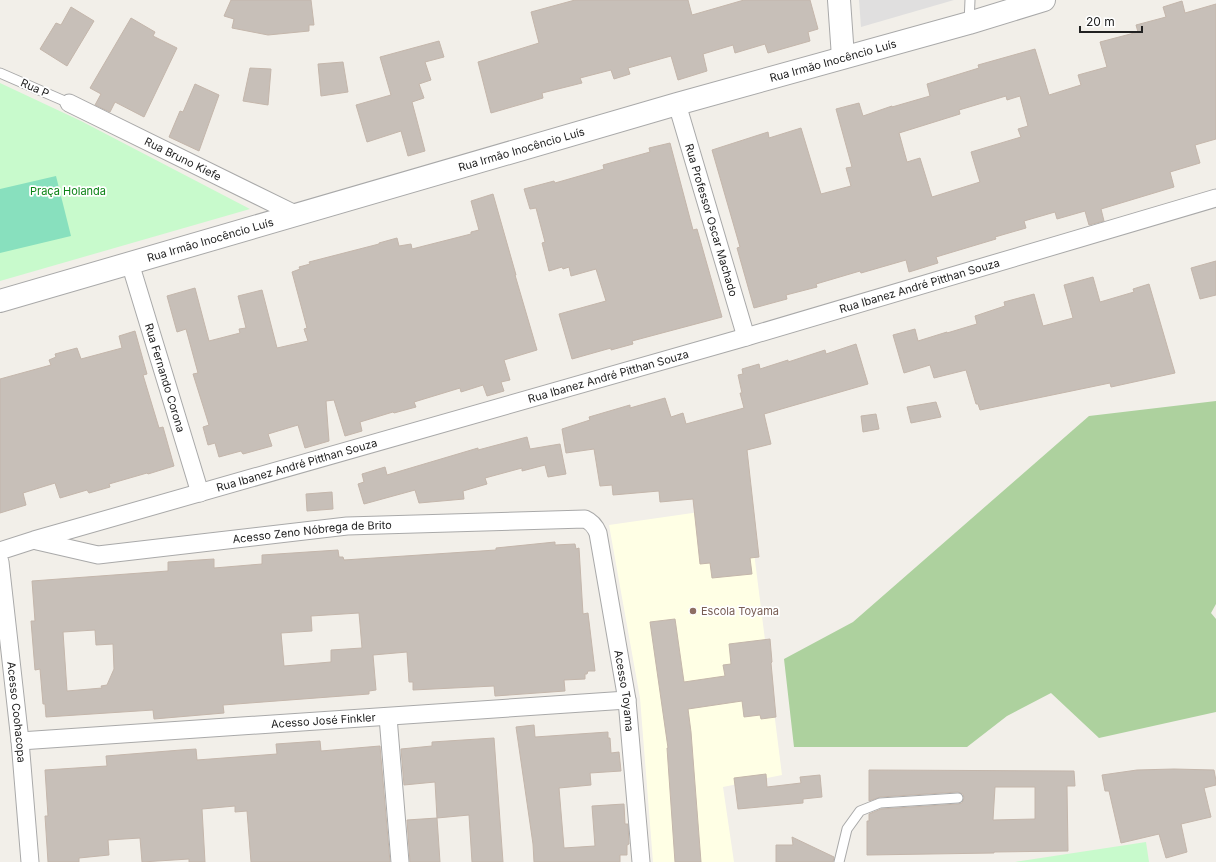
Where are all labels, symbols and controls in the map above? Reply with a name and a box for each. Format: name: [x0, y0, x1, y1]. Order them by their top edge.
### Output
scale bar: [1080, 8, 1142, 34]
text: 20 m: [1086, 14, 1115, 29]
street label: Rua Irmão Inocêncio Luís: [768, 36, 898, 85]
street label: Rua P: [18, 76, 52, 100]
street label: Rua Irmão Inocêncio Luís: [457, 124, 586, 174]
street label: Rua Bruno Kiefe: [142, 134, 224, 184]
street label: Rua Professor Oscar Machado: [682, 142, 741, 298]
park label: Praça Holanda: [30, 184, 106, 198]
street label: Rua Irmão Inocêncio Luís: [145, 215, 275, 265]
street label: Rua Ibanez André Pitthan Souza: [838, 255, 1001, 316]
street label: Rua Fernando Corona: [142, 322, 188, 434]
street label: Rua Ibanez André Pitthan Souza: [526, 347, 690, 406]
street label: Rua Ibanez André Pitthan Souza: [215, 436, 379, 495]
street label: Acesso Zeno Nóbrega de Brito: [232, 518, 392, 546]
place label: Escola Toyama: [701, 604, 779, 618]
marker: Escola Toyama: [688, 606, 698, 616]
street label: Acesso Toyama: [611, 649, 637, 732]
street label: Acesso Coohacopa: [4, 661, 29, 763]
street label: Acesso José Finkler: [271, 710, 376, 731]

